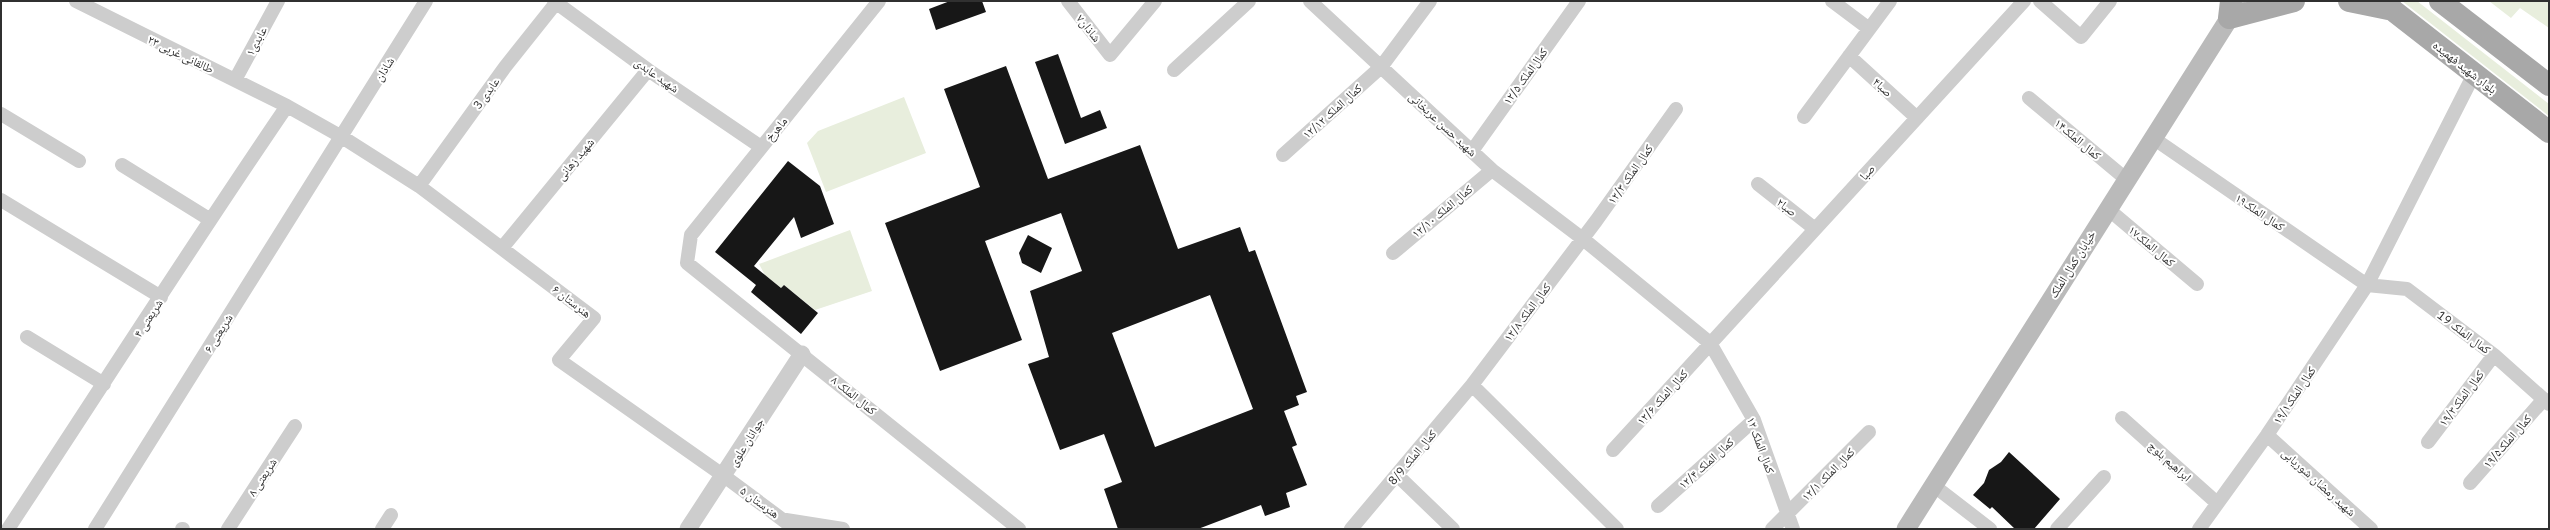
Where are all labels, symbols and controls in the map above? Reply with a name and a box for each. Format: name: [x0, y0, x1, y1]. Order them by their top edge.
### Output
street label: شاذان۷: [1073, 11, 1105, 45]
street label: عابدی۱: [242, 24, 270, 58]
street label: طالقانی غربی ۲۳: [145, 32, 217, 77]
street label: بلوار شهید فهمیده: [2430, 37, 2500, 97]
street label: کمال‌الملک ۱۲/۵: [1499, 45, 1551, 107]
street label: شاذان: [371, 54, 397, 84]
street label: شهید عابدی: [632, 54, 682, 96]
street label: عابدی 3: [469, 74, 503, 112]
street label: صبا۴: [1870, 74, 1896, 100]
street label: کمال الملک ۱۲/۱۲: [1299, 80, 1365, 142]
street label: شهید حسن عربخانی: [1406, 89, 1480, 160]
street label: ماهرخ: [762, 114, 790, 144]
street label: کمال الملک۱۴: [2052, 115, 2104, 163]
street label: شهید زهانی: [553, 135, 597, 183]
street label: کمال الملک ۱۲/۳: [1604, 141, 1656, 207]
street label: صبا: [1856, 161, 1878, 183]
street label: کمال الملک ۱۲/۱۰: [1409, 181, 1475, 241]
street label: کمال الملک۱۹: [2232, 190, 2288, 234]
street label: صبا۲: [1774, 195, 1800, 220]
street label: کمال الملک۱۷: [2126, 222, 2178, 270]
street label: خیابان کمال الملک: [2045, 227, 2099, 301]
street label: کمال الملک ۱۲/۸: [1500, 280, 1554, 344]
street label: هنرستان ۶: [550, 281, 594, 321]
street label: شریعتی ۴: [130, 296, 166, 340]
street label: کمال الملک 19: [2434, 307, 2494, 357]
street label: شریعتی ۶: [200, 311, 236, 355]
street label: کمال الملک۱۹/۱: [2269, 363, 2319, 427]
street label: کمال الملک ۱۲/۶: [1633, 366, 1691, 428]
street label: کمال الملک۱۹/۳: [2435, 367, 2487, 429]
street label: کمال الملک ۸: [828, 372, 880, 418]
street label: کمال الملک۱۹/۵: [2480, 411, 2534, 471]
street label: جوانان علوی: [725, 415, 767, 469]
street label: کمال الملک ۱۲: [1744, 415, 1778, 475]
street label: کمال الملک 8/9: [1385, 426, 1439, 488]
street label: کمال الملک ۱۲/۴: [1675, 434, 1737, 492]
street label: ابراهیم بلوچ: [2145, 438, 2195, 485]
street label: کمال الملک ۱۲/۱: [1798, 444, 1858, 504]
street label: شهید رمضان شوریابی: [2279, 445, 2359, 520]
street label: شریعتی ۸: [244, 455, 280, 499]
street label: هنرستان ۵: [737, 483, 783, 521]

